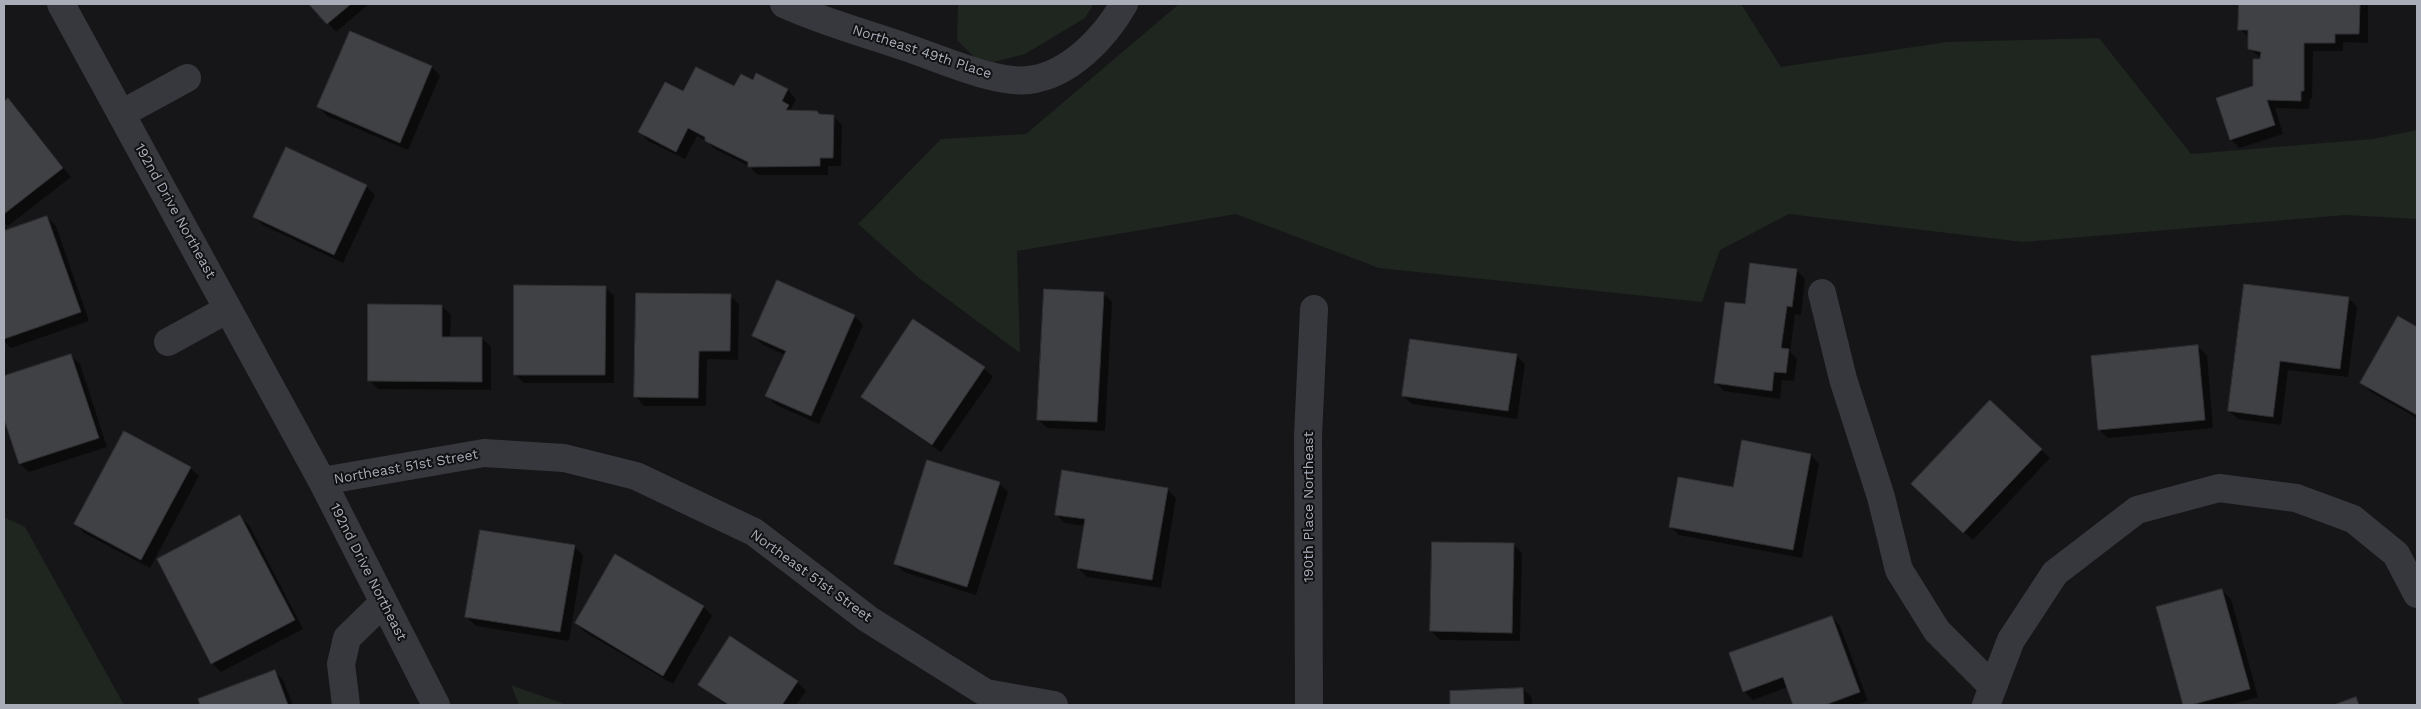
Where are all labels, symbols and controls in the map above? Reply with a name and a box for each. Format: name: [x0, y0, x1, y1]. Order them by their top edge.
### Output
street label: Northeast 49th Place: [850, 22, 994, 82]
street label: 192nd Drive Northeast: [131, 141, 219, 281]
street label: 190th Place Northeast: [1301, 431, 1317, 583]
street label: Northeast 51st Street: [333, 446, 479, 488]
street label: 192nd Drive Northeast: [326, 501, 410, 643]
street label: Northeast 51st Street: [747, 526, 875, 626]

